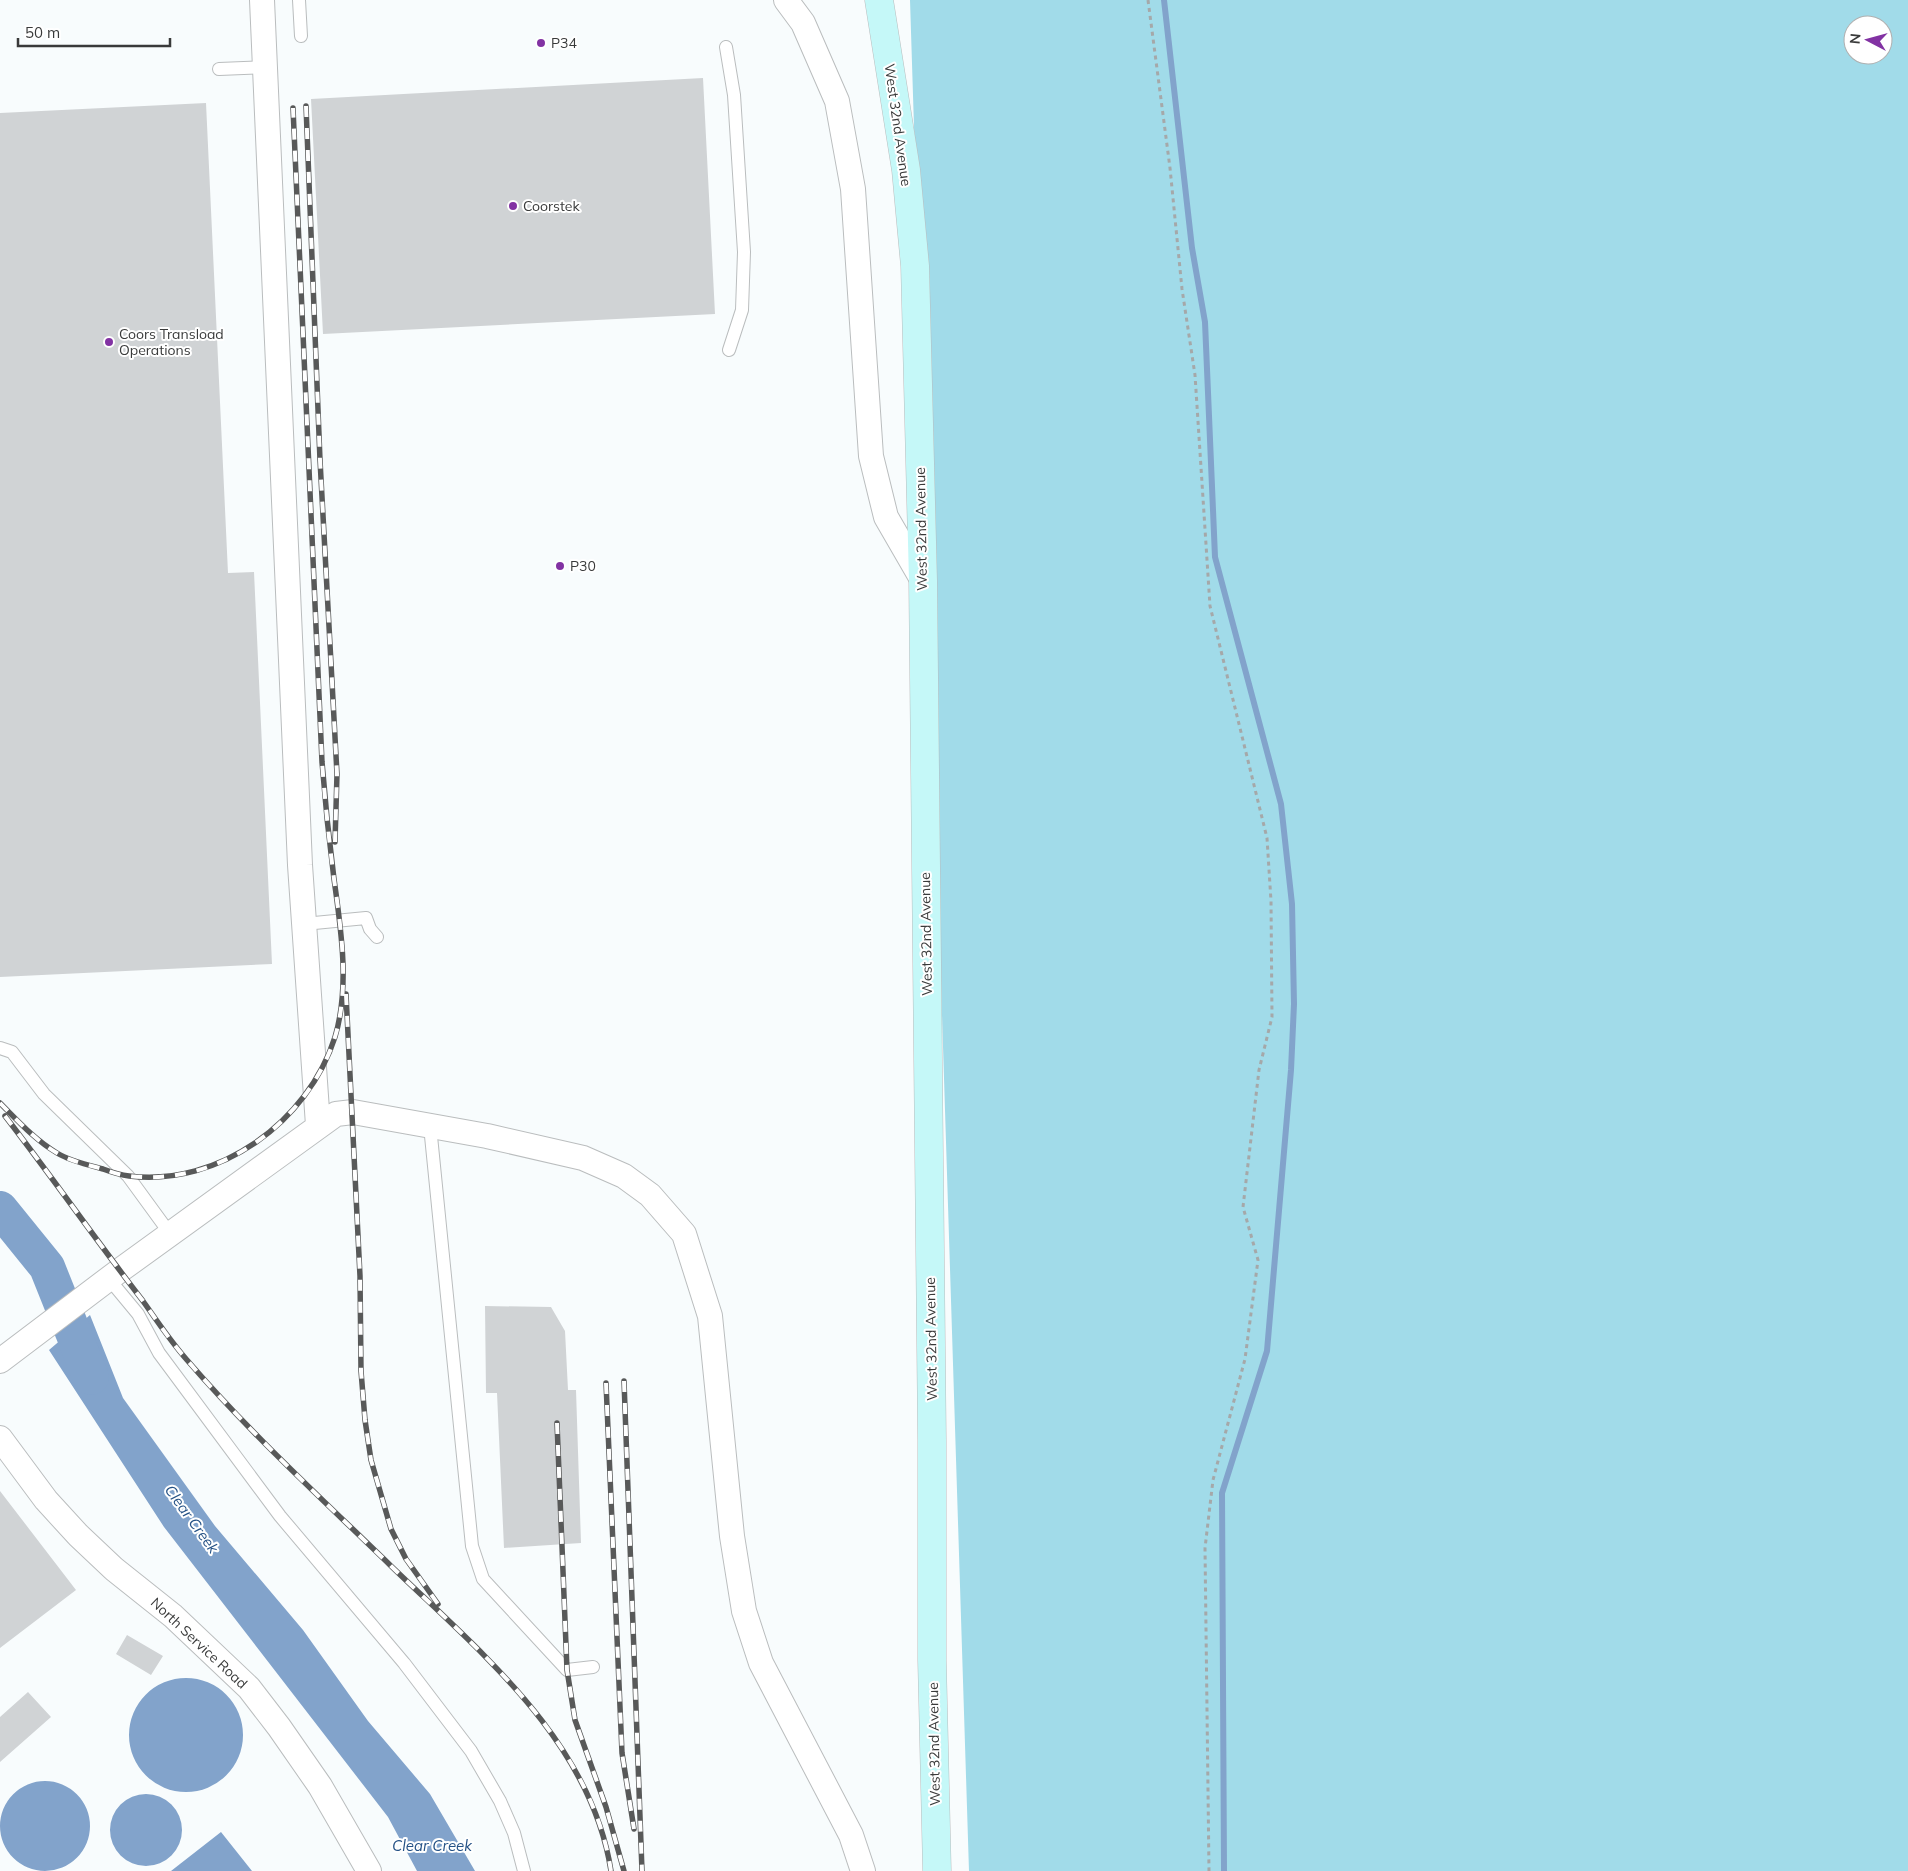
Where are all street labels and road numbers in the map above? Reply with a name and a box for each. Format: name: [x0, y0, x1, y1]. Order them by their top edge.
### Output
street label: West 32nd Avenue: [880, 63, 916, 187]
street label: West 32nd Avenue: [911, 467, 931, 591]
street label: West 32nd Avenue: [916, 872, 936, 996]
street label: West 32nd Avenue: [921, 1277, 941, 1401]
street label: North Service Road: [147, 1594, 251, 1692]
street label: West 32nd Avenue: [924, 1682, 944, 1806]

